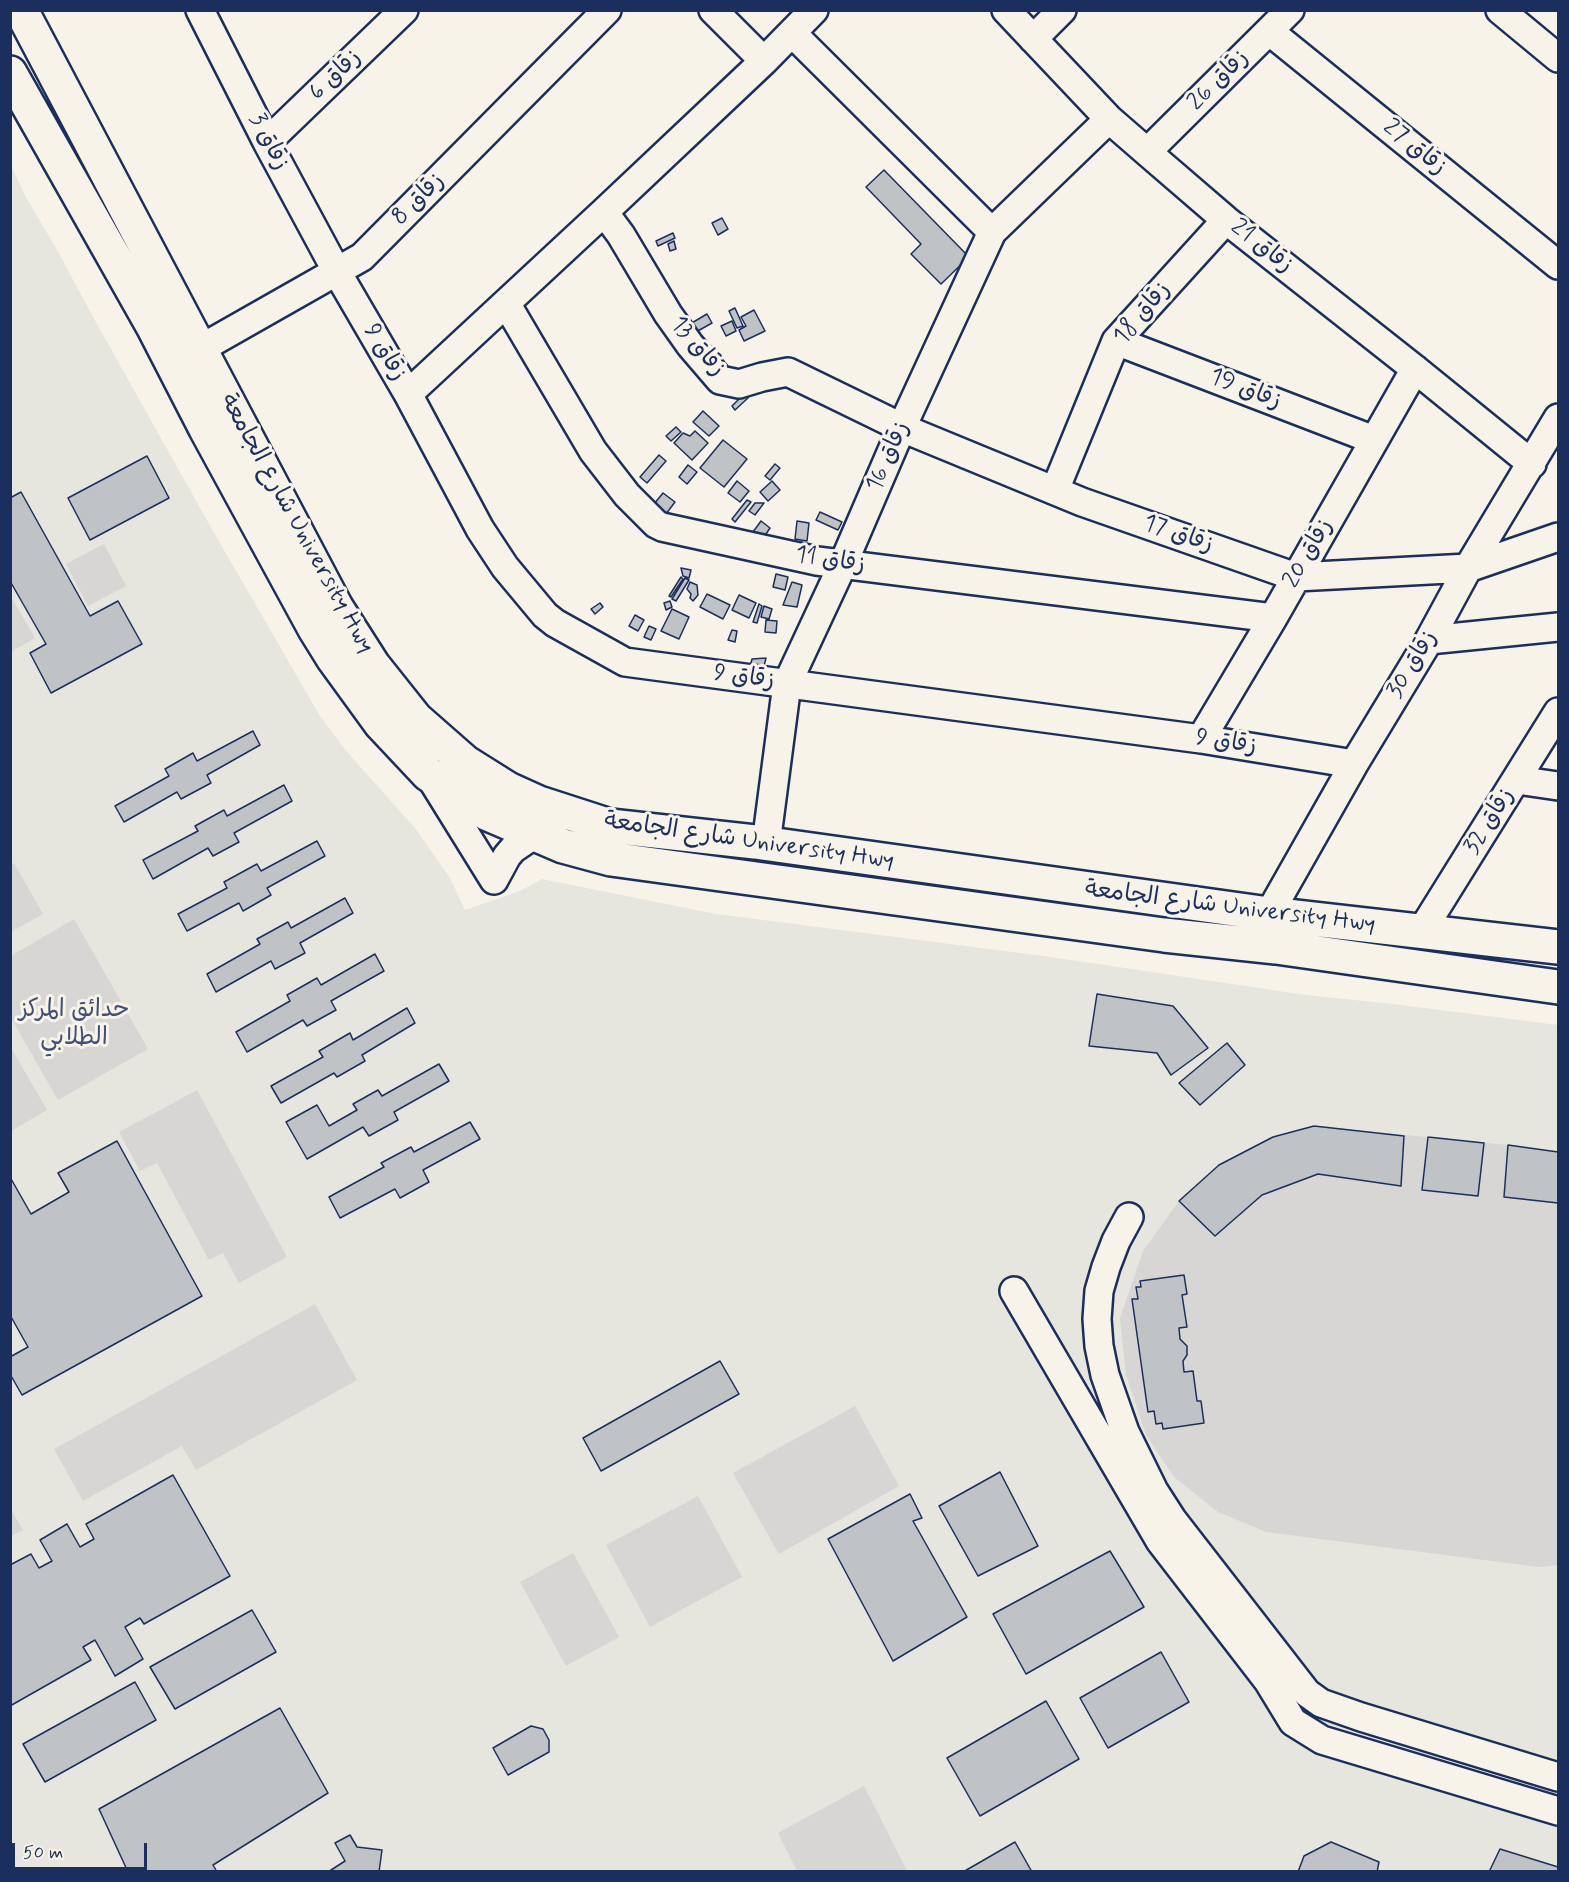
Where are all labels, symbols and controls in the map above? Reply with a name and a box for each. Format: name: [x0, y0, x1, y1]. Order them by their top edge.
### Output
street label: زقاق 6: [304, 44, 368, 108]
street label: زقاق 26: [1182, 44, 1256, 118]
street label: زقاق 3: [241, 109, 295, 175]
street label: زقاق 27: [1376, 114, 1452, 182]
street label: زقاق 8: [387, 168, 451, 232]
street label: زقاق 21: [1224, 214, 1298, 280]
street label: زقاق 18: [1108, 277, 1178, 351]
street label: زقاق 13: [663, 311, 731, 383]
street label: زقاق 9: [356, 319, 412, 387]
street label: زقاق 19: [1205, 363, 1285, 417]
street label: شارع الجامعة University Hwy: [213, 389, 379, 659]
street label: زقاق 16: [861, 418, 917, 496]
street label: زقاق 17: [1139, 510, 1217, 560]
street label: زقاق 20: [1278, 514, 1340, 594]
street label: زقاق 11: [793, 541, 867, 581]
street label: زقاق 30: [1382, 626, 1444, 704]
street label: زقاق 9: [712, 659, 776, 697]
street label: زقاق 9: [1194, 724, 1258, 762]
street label: زقاق 32: [1458, 783, 1522, 861]
street label: شارع الجامعة University Hwy: [602, 807, 896, 877]
street label: شارع الجامعة University Hwy: [1083, 876, 1377, 940]
park label: حدائق المركز الطلابي: [19, 997, 129, 1053]
scale bar: [15, 1831, 150, 1869]
text: 50 m: [23, 1841, 63, 1865]

